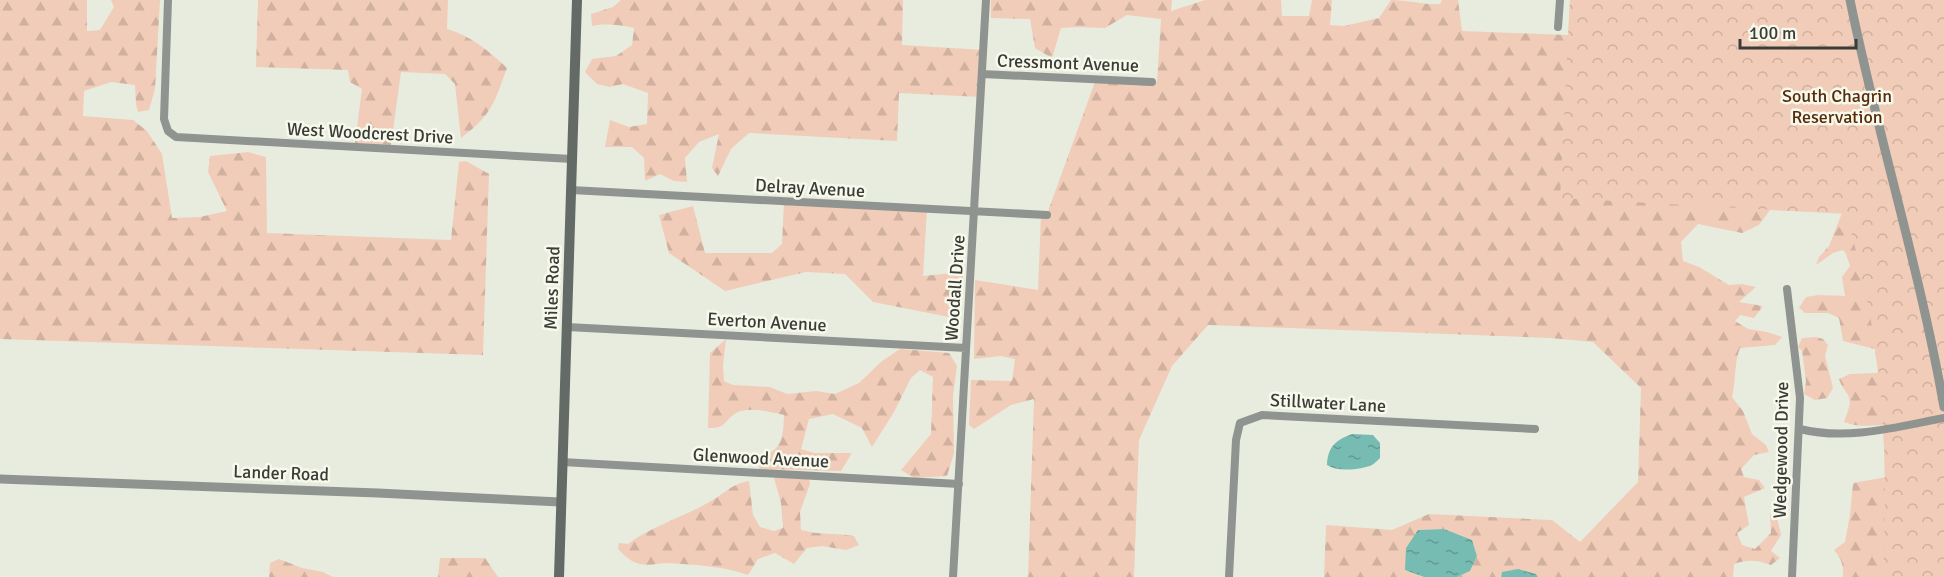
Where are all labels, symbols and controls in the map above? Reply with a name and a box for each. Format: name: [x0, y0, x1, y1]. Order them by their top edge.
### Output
scale bar: [1740, 12, 1856, 50]
text: 100 m: [1749, 22, 1796, 44]
street label: Cressmont Avenue: [997, 50, 1139, 76]
park label: South Chagrin Reservation: [1782, 85, 1892, 128]
street label: West Woodcrest Drive: [286, 118, 454, 148]
street label: Delray Avenue: [754, 174, 866, 202]
street label: Woodall Drive: [940, 234, 970, 342]
street label: Miles Road: [540, 246, 564, 330]
street label: Everton Avenue: [707, 308, 827, 336]
street label: Wedgewood Drive: [1769, 381, 1793, 519]
street label: Stillwater Lane: [1269, 389, 1387, 417]
street label: Glenwood Avenue: [692, 443, 830, 473]
street label: Lander Road: [233, 460, 329, 486]

